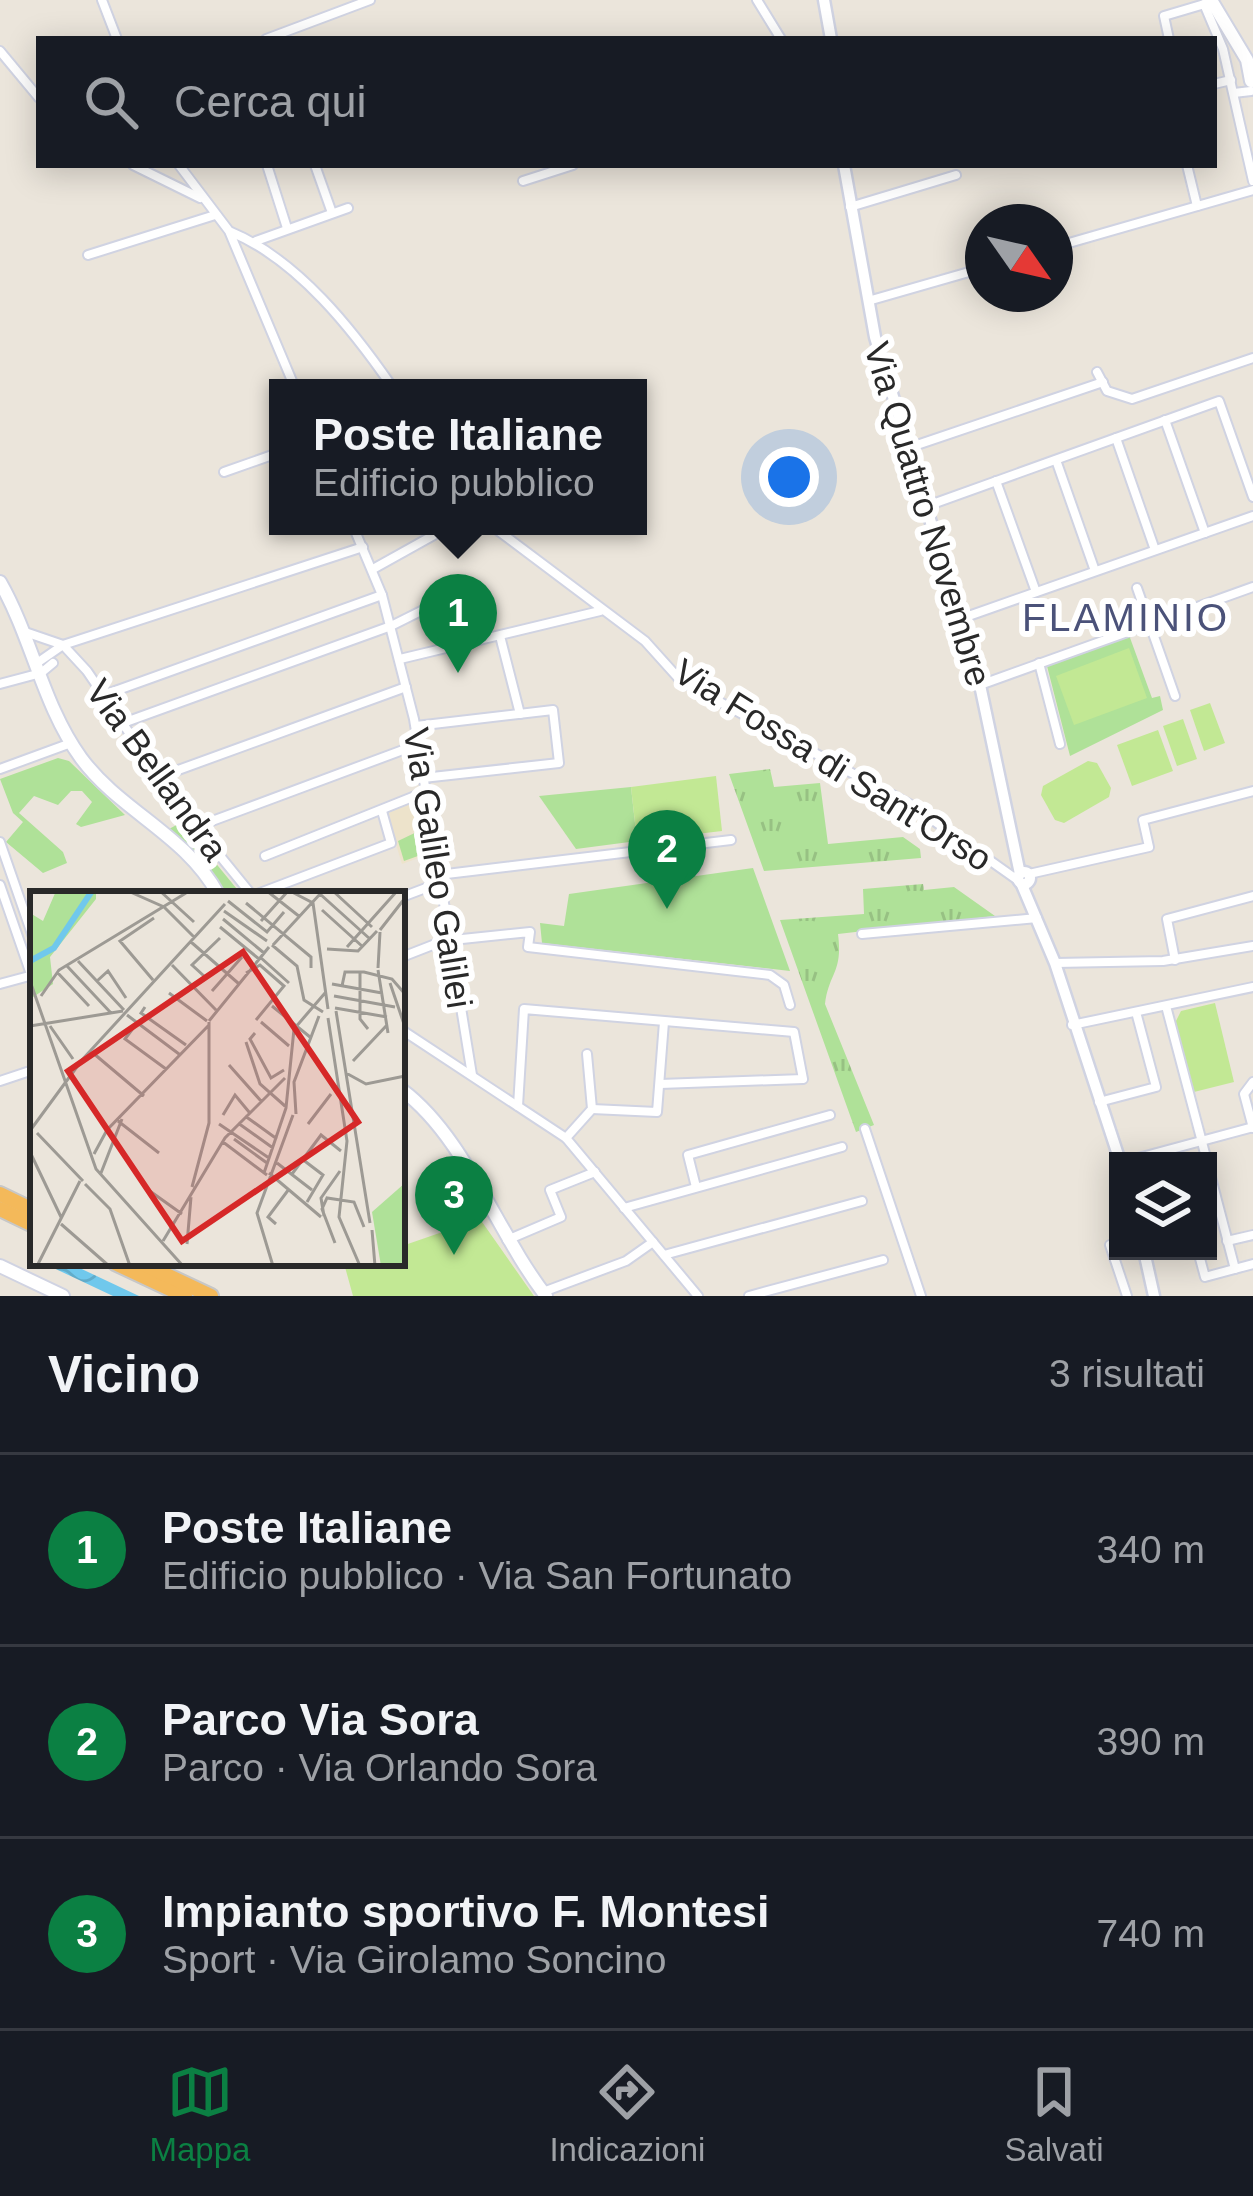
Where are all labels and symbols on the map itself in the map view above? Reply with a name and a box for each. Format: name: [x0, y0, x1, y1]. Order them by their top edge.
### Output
north arrow: [965, 204, 1073, 312]
street label: Via Quattro Novembre: [856, 337, 1000, 691]
your location: [759, 447, 819, 507]
pin: 1: [419, 574, 497, 673]
district label: FLAMINIO: [1022, 596, 1230, 639]
street label: Via Fossa di Sant'Orso: [667, 651, 999, 879]
street label: Via Bellandra: [78, 672, 237, 869]
street label: Via Galileo Galilei: [396, 725, 480, 1011]
pin: 2: [628, 810, 706, 909]
inset map: [30, 891, 405, 1266]
pin: 3: [415, 1156, 493, 1255]

